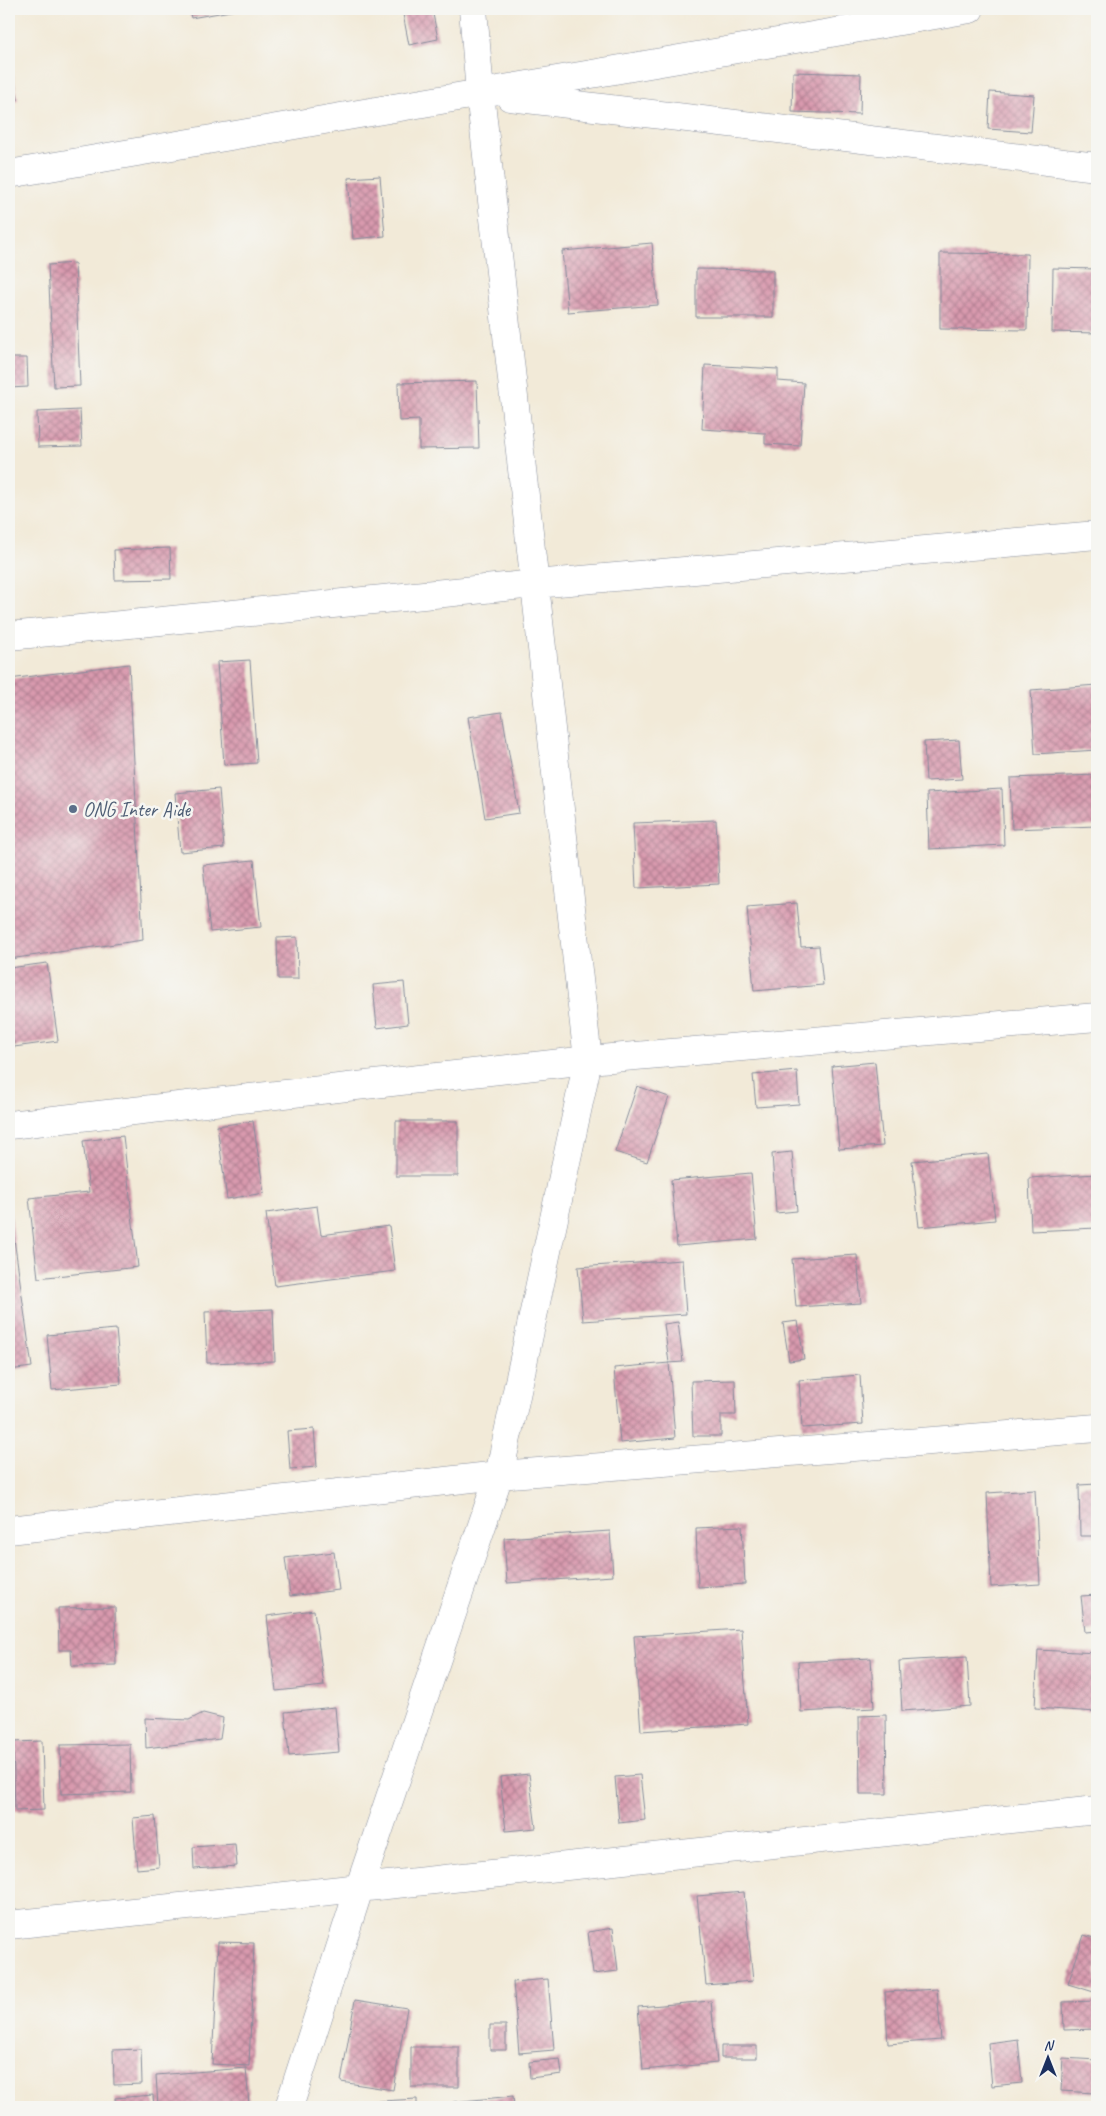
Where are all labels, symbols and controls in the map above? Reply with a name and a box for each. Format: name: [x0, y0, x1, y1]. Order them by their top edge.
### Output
place label: ONG Inter Aide: [83, 797, 191, 822]
marker: ONG Inter Aide: [67, 803, 79, 815]
north arrow: [1024, 2034, 1074, 2084]
text: N: [1044, 2037, 1055, 2054]

